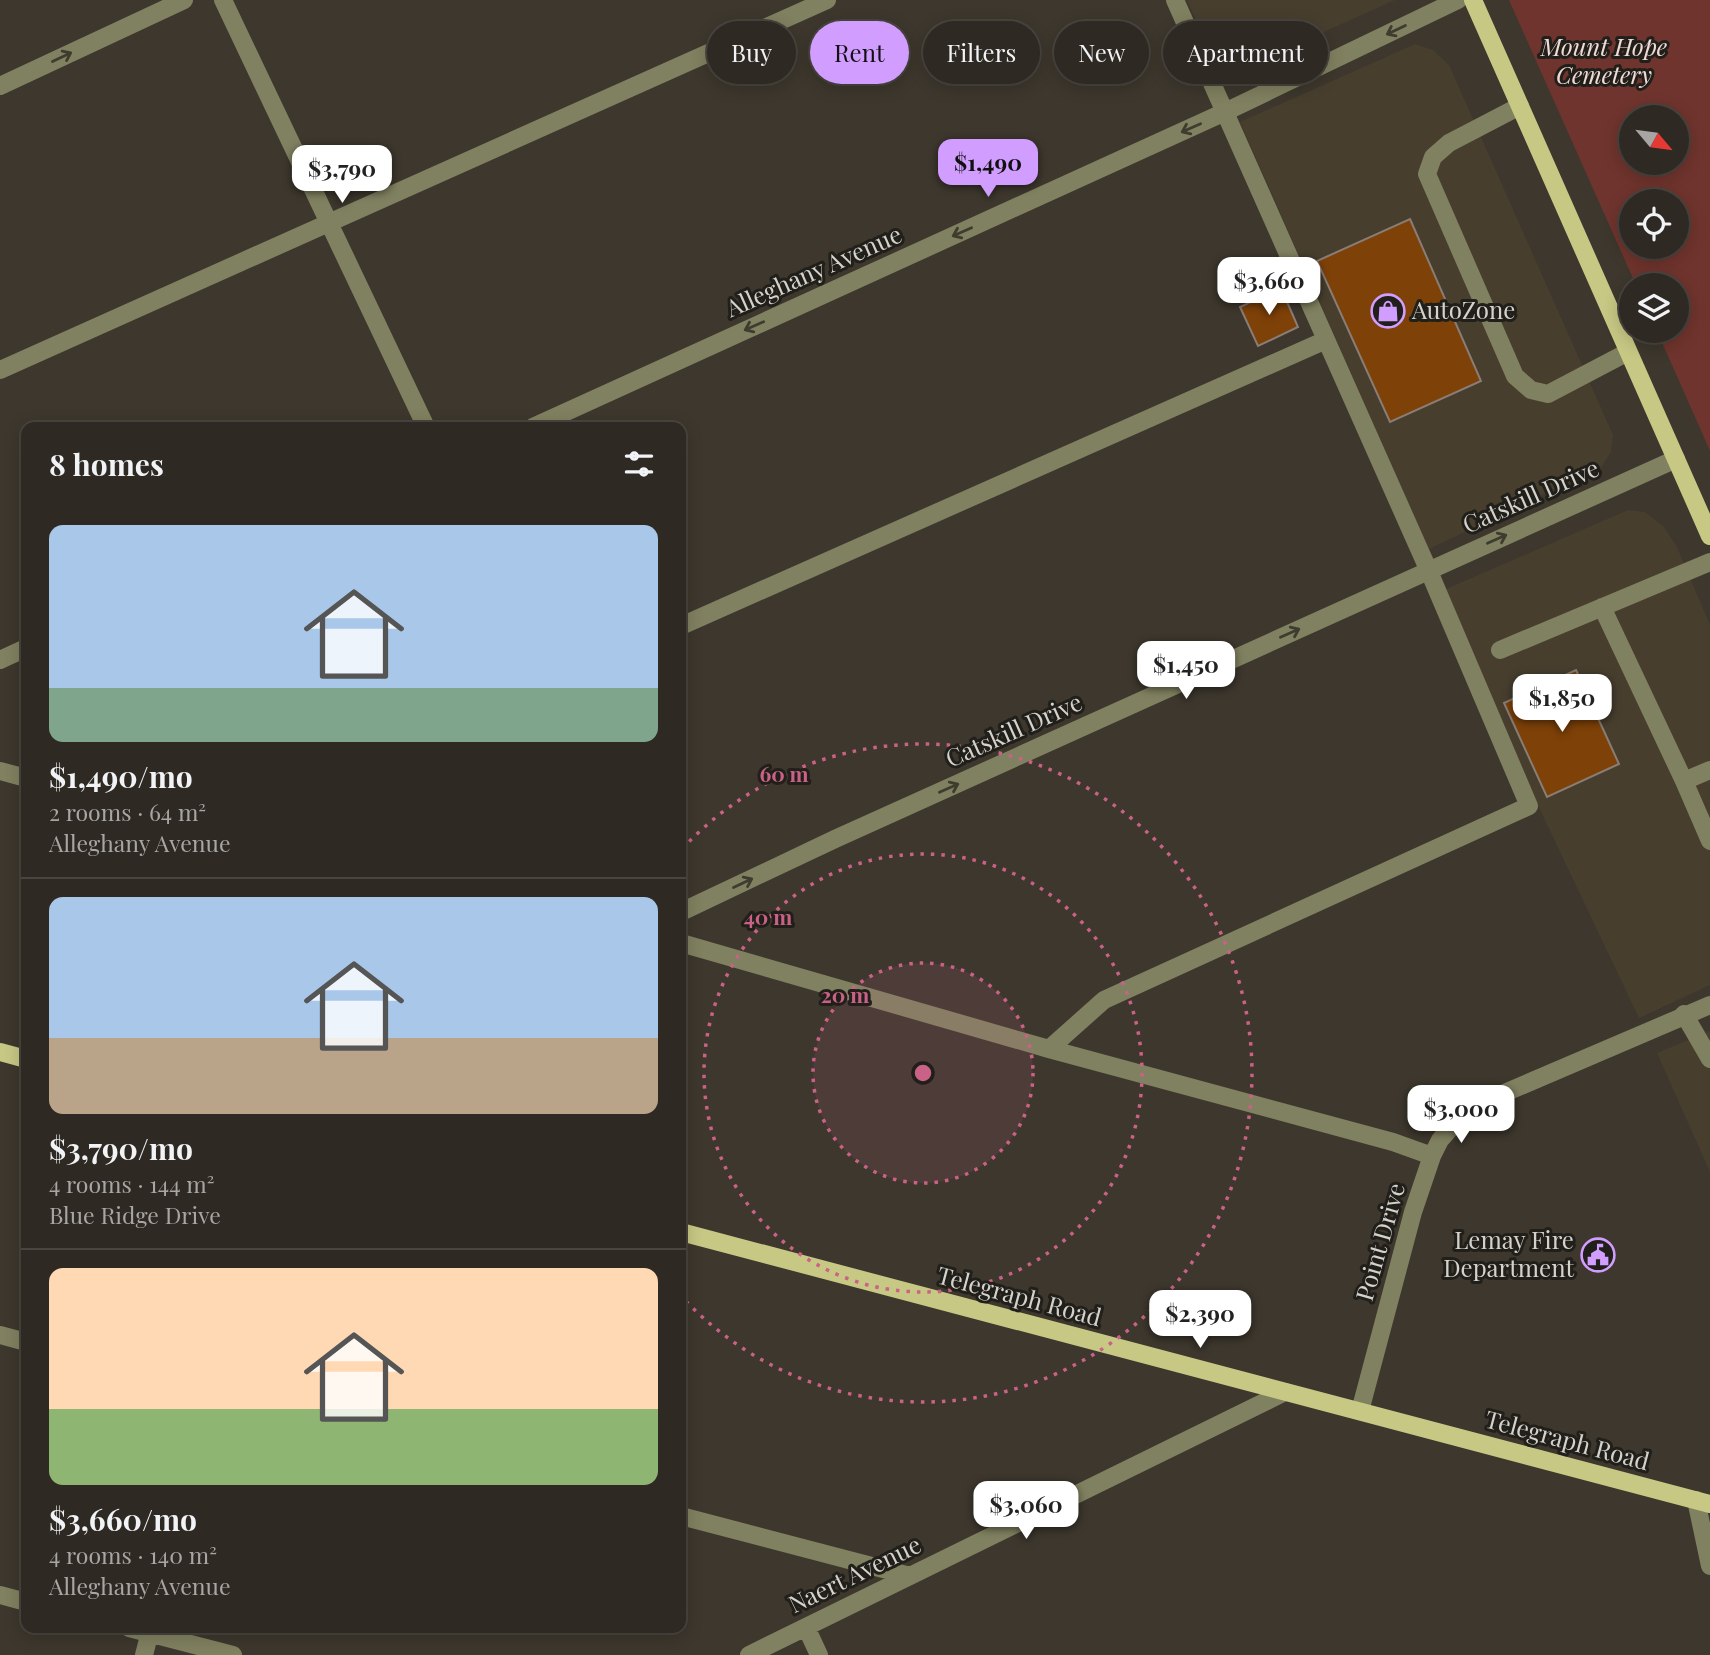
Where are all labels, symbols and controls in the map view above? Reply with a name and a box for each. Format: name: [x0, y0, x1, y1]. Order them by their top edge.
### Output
chip: Buy: [707, 21, 796, 84]
chip: Rent: [810, 21, 909, 84]
chip: Filters: [923, 21, 1040, 84]
chip: New: [1054, 21, 1149, 84]
chip: Apartment: [1163, 21, 1328, 84]
one-way arrow: [1386, 23, 1407, 37]
park label: Mount Hope Cemetery: [1540, 30, 1667, 90]
one-way arrow: [51, 50, 72, 63]
north arrow: [1619, 105, 1689, 175]
map controls: [1619, 105, 1689, 343]
one-way arrow: [1181, 122, 1202, 135]
pin: $1,490: [931, 140, 1045, 199]
pin: $3,790: [285, 146, 399, 205]
text: $1,490: [954, 146, 1022, 177]
text: $3,790: [308, 152, 376, 183]
button: locate: [1619, 189, 1689, 259]
street label: Alleghany Avenue: [719, 217, 906, 324]
one-way arrow: [951, 226, 973, 239]
pin: $3,660: [1212, 258, 1326, 317]
text: $3,660: [1233, 264, 1305, 295]
button: layers: [1619, 273, 1689, 343]
shop icon: AutoZone: [1369, 292, 1407, 330]
place label: AutoZone: [1411, 293, 1515, 325]
one-way arrow: [744, 320, 766, 333]
text: 8 homes: [49, 444, 164, 484]
icon: filters: [620, 445, 658, 483]
street label: Catskill Drive: [1457, 451, 1604, 540]
one-way arrow: [1486, 532, 1508, 545]
icon: home: [291, 571, 417, 697]
one-way arrow: [1279, 625, 1300, 639]
pin: $1,450: [1129, 642, 1243, 701]
text: $1,450: [1153, 648, 1219, 679]
pin: $1,850: [1505, 674, 1619, 734]
text: $1,850: [1529, 681, 1595, 712]
street label: Catskill Drive: [940, 685, 1087, 774]
text: $1,490/mo: [49, 756, 193, 796]
text: 60 m: [759, 759, 809, 787]
one-way arrow: [938, 780, 959, 794]
text: 2 rooms · 64 m²: [49, 796, 206, 827]
text: Alleghany Avenue: [49, 827, 231, 858]
one-way arrow: [731, 876, 753, 889]
text: 40 m: [744, 902, 792, 930]
icon: home: [291, 943, 417, 1069]
text: 20 m: [821, 980, 869, 1008]
centre of rings: [911, 1061, 935, 1085]
pin: $3,000: [1404, 1086, 1518, 1145]
text: $3,000: [1423, 1092, 1499, 1123]
text: $3,790/mo: [49, 1128, 193, 1168]
text: 4 rooms · 144 m²: [49, 1168, 214, 1199]
street label: Point Drive: [1347, 1179, 1411, 1304]
text: Blue Ridge Drive: [49, 1199, 221, 1230]
place label: Lemay Fire Department: [1443, 1223, 1574, 1283]
public building icon: Lemay Fire Department: [1579, 1236, 1617, 1274]
street label: Telegraph Road: [934, 1258, 1105, 1332]
pin: $2,390: [1143, 1290, 1257, 1350]
text: $2,390: [1165, 1297, 1235, 1328]
icon: home: [291, 1314, 417, 1440]
street label: Telegraph Road: [1482, 1402, 1653, 1476]
pin: $3,060: [969, 1482, 1083, 1541]
text: $3,060: [989, 1488, 1063, 1519]
text: $3,660/mo: [49, 1499, 197, 1539]
street label: Naert Avenue: [783, 1527, 926, 1619]
text: 4 rooms · 140 m²: [49, 1539, 217, 1570]
text: Alleghany Avenue: [49, 1570, 231, 1601]

